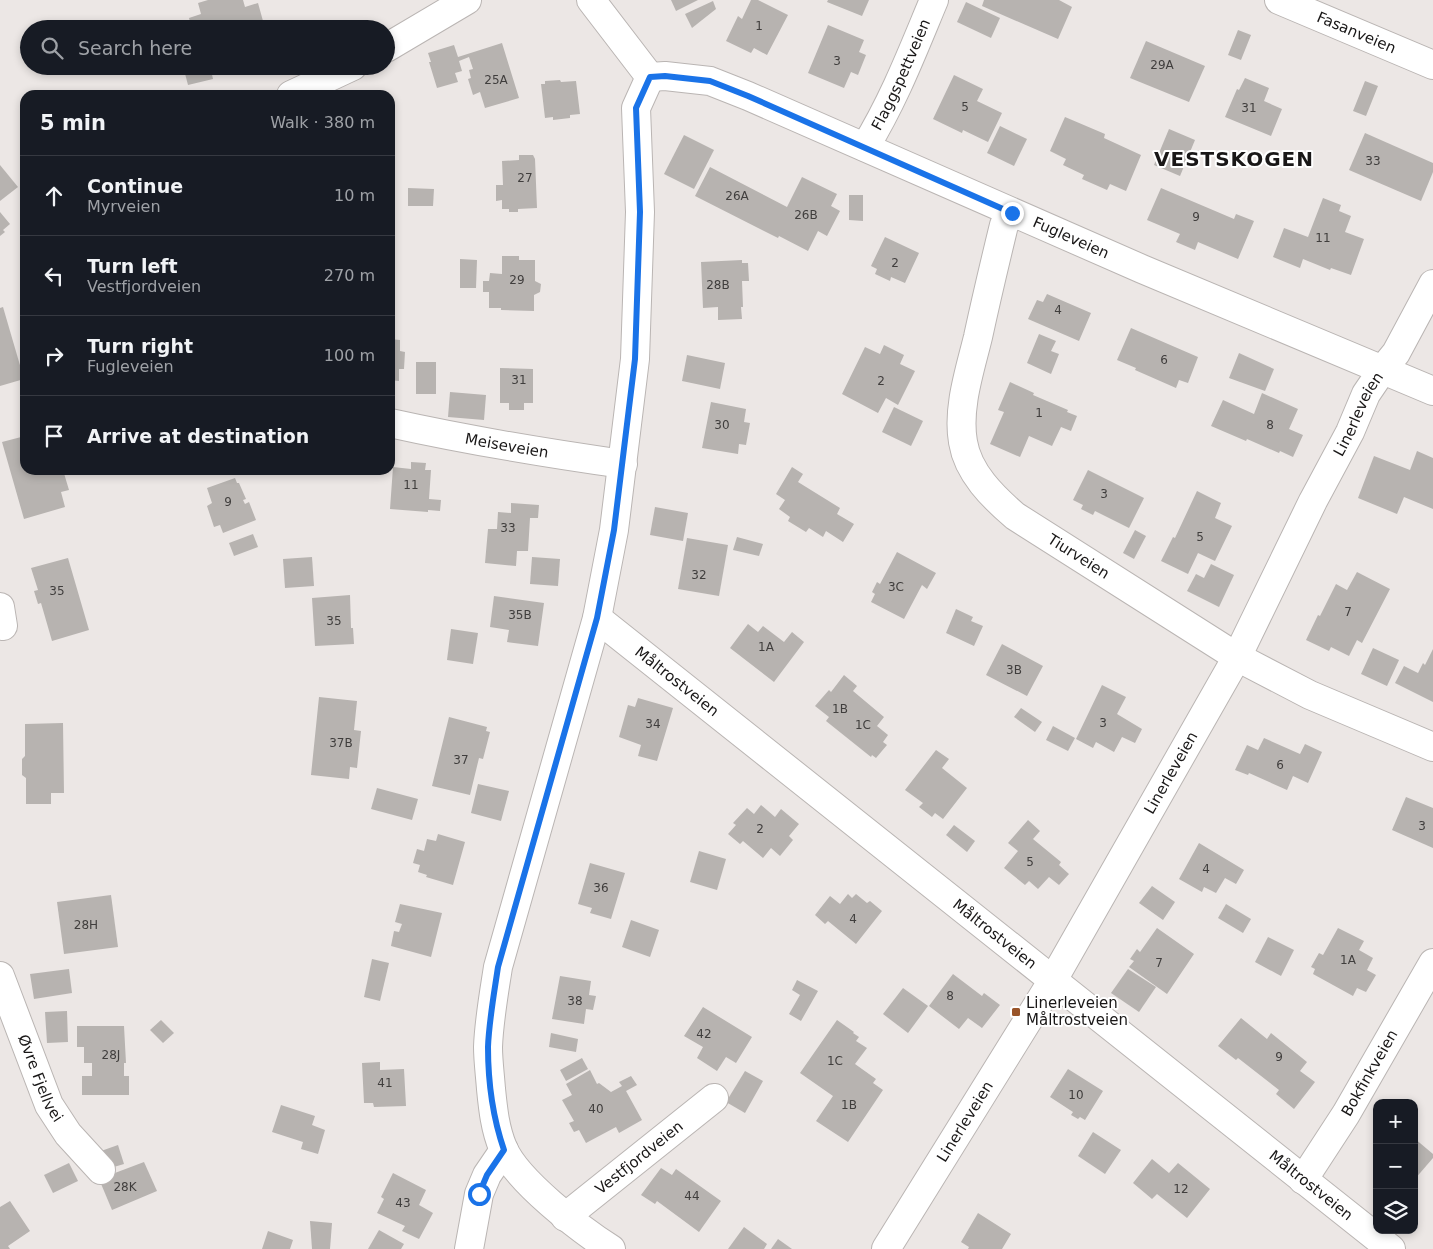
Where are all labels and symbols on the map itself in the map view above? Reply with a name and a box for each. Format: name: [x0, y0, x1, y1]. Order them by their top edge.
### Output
street label: Fasanveien: [1314, 8, 1399, 57]
street label: Flaggspettveien: [868, 16, 934, 133]
house number: 1: [755, 19, 763, 33]
house number: 3: [833, 54, 841, 68]
house number: 29A: [1150, 58, 1175, 72]
house number: 25A: [484, 73, 509, 87]
house number: 5: [961, 100, 969, 114]
house number: 31: [1241, 101, 1257, 115]
district label: VESTSKOGEN: [1154, 147, 1314, 171]
house number: 33: [1365, 154, 1381, 168]
house number: 27: [517, 171, 533, 185]
house number: 26A: [725, 189, 750, 203]
route end: [1001, 202, 1024, 225]
house number: 26B: [794, 208, 818, 222]
house number: 9: [1192, 210, 1200, 224]
street label: Fugleveien: [1030, 213, 1112, 262]
house number: 11: [1315, 231, 1331, 245]
house number: 2: [891, 256, 899, 270]
house number: 29: [509, 273, 525, 287]
house number: 28B: [706, 278, 730, 292]
house number: 4: [1054, 303, 1062, 317]
house number: 6: [1160, 353, 1168, 367]
street label: Linerleveien: [1330, 369, 1387, 459]
house number: 31: [511, 373, 527, 387]
house number: 2: [877, 374, 885, 388]
house number: 1: [1035, 406, 1043, 420]
house number: 30: [714, 418, 730, 432]
house number: 8: [1266, 418, 1274, 432]
street label: Meiseveien: [464, 430, 550, 462]
house number: 11: [403, 478, 419, 492]
house number: 3: [1100, 487, 1108, 501]
house number: 9: [224, 495, 232, 509]
house number: 33: [500, 521, 516, 535]
street label: Tiurveien: [1044, 530, 1113, 583]
house number: 5: [1196, 530, 1204, 544]
house number: 32: [691, 568, 707, 582]
house number: 3C: [888, 580, 904, 594]
house number: 35: [49, 584, 65, 598]
house number: 7: [1344, 605, 1352, 619]
house number: 35B: [508, 608, 532, 622]
house number: 35: [326, 614, 342, 628]
house number: 1A: [758, 640, 775, 654]
street label: Måltrostveien: [631, 643, 722, 720]
house number: 3B: [1006, 663, 1022, 677]
house number: 1B: [832, 702, 848, 716]
house number: 3: [1099, 716, 1107, 730]
house number: 34: [645, 717, 661, 731]
house number: 1C: [855, 718, 871, 732]
street label: Linerleveien: [1140, 728, 1202, 817]
house number: 37B: [329, 736, 353, 750]
house number: 37: [453, 753, 469, 767]
house number: 6: [1276, 758, 1284, 772]
house number: 3: [1418, 819, 1426, 833]
house number: 2: [756, 822, 764, 836]
house number: 5: [1026, 855, 1034, 869]
house number: 4: [1202, 862, 1210, 876]
house number: 36: [593, 881, 609, 895]
street label: Måltrostveien: [949, 895, 1040, 973]
house number: 4: [849, 912, 857, 926]
house number: 28H: [74, 918, 98, 932]
house number: 1A: [1340, 953, 1357, 967]
house number: 7: [1155, 956, 1163, 970]
house number: 8: [946, 989, 954, 1003]
house number: 38: [567, 994, 583, 1008]
place label: Linerleveien Måltrostveien: [1026, 994, 1128, 1029]
marker: Linerleveien Måltrostveien: [1010, 1006, 1022, 1018]
house number: 42: [696, 1027, 712, 1041]
street label: Bokfinkveien: [1338, 1027, 1402, 1120]
street label: Øvre Fjellvei: [14, 1032, 67, 1126]
house number: 28J: [102, 1048, 120, 1062]
house number: 9: [1275, 1050, 1283, 1064]
house number: 1C: [827, 1054, 843, 1068]
house number: 41: [377, 1076, 393, 1090]
street label: Linerleveien: [933, 1078, 997, 1165]
house number: 10: [1068, 1088, 1084, 1102]
house number: 1B: [841, 1098, 857, 1112]
house number: 40: [588, 1102, 604, 1116]
street label: Vestfjordveien: [592, 1117, 687, 1198]
street label: Måltrostveien: [1265, 1147, 1357, 1224]
house number: 28K: [113, 1180, 138, 1194]
house number: 12: [1173, 1182, 1189, 1196]
route start: [468, 1183, 491, 1206]
house number: 44: [684, 1189, 700, 1203]
house number: 43: [395, 1196, 411, 1210]

